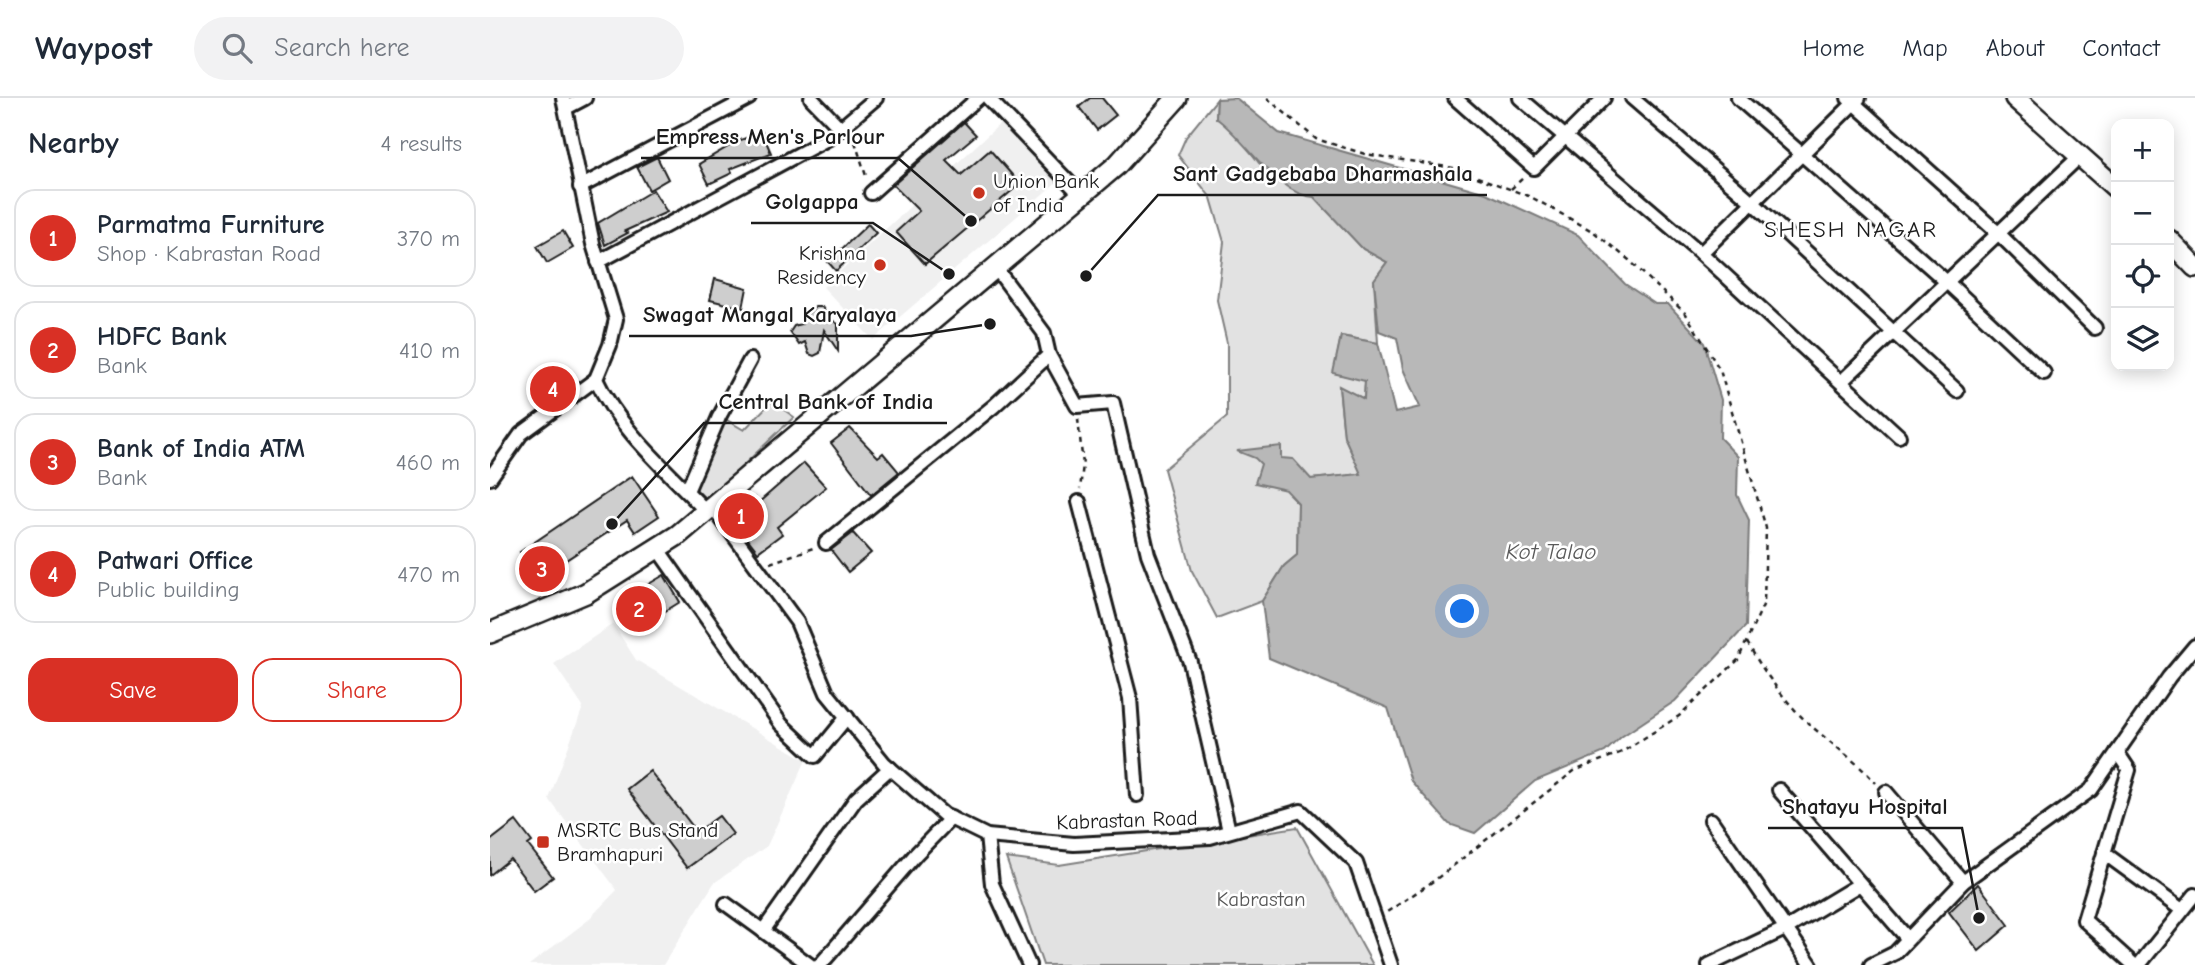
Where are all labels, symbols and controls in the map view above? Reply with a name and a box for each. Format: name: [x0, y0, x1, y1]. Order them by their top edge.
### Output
search box: [194, 17, 684, 80]
text: Waypost: [35, 29, 152, 67]
icon: search: [218, 29, 256, 67]
text: Search here: [274, 33, 410, 63]
text: Home: [1803, 34, 1864, 62]
text: Map: [1902, 34, 1948, 62]
text: About: [1986, 34, 2044, 62]
text: Contact: [2082, 34, 2160, 62]
callout: Empress Men's Parlour: [641, 114, 898, 158]
map controls: [2111, 119, 2174, 371]
button: +: [2111, 119, 2174, 182]
text: Empress Men's Parlour: [656, 123, 885, 150]
text: Nearby: [28, 126, 119, 161]
text: 4 results: [380, 130, 462, 157]
callout: Sant Gadgebaba Dharmashala: [1158, 151, 1487, 195]
text: Sant Gadgebaba Dharmashala: [1173, 160, 1473, 187]
place label: Union Bank of India: [993, 169, 1099, 217]
callout: Golgappa: [751, 179, 873, 223]
button: −: [2111, 182, 2174, 245]
marker: Union Bank of India: [971, 185, 987, 201]
text: Golgappa: [765, 188, 859, 215]
text: Parmatma Furniture: [97, 210, 325, 240]
district label: SHESH NAGAR: [1764, 216, 1938, 243]
text: 1: [48, 225, 58, 252]
text: 370 m: [397, 225, 460, 252]
text: Shop · Kabrastan Road: [97, 240, 321, 267]
place label: Krishna Residency: [777, 241, 867, 289]
button: locate: [2111, 245, 2174, 308]
marker: Krishna Residency: [872, 257, 888, 273]
callout: Swagat Mangal Karyalaya: [629, 292, 911, 336]
text: Swagat Mangal Karyalaya: [643, 301, 897, 328]
button: layers: [2111, 308, 2174, 371]
text: HDFC Bank: [97, 322, 227, 352]
text: 2: [47, 337, 59, 364]
text: 410 m: [399, 337, 460, 364]
text: Bank: [97, 352, 147, 379]
pin: 4: [530, 363, 576, 415]
callout: Central Bank of India: [704, 379, 947, 423]
text: Central Bank of India: [718, 388, 934, 415]
text: Bank of India ATM: [97, 434, 305, 464]
text: 3: [47, 449, 59, 476]
text: 460 m: [396, 449, 460, 476]
text: Bank: [97, 464, 147, 491]
pin: 1: [718, 490, 764, 542]
water label: Kot Talao: [1506, 538, 1596, 565]
pin: 3: [519, 543, 565, 595]
text: Patwari Office: [97, 546, 253, 576]
text: 4: [48, 561, 58, 588]
text: 470 m: [397, 561, 460, 588]
text: Public building: [97, 576, 240, 603]
pin: 2: [616, 583, 662, 635]
your location: [1445, 594, 1479, 628]
button: Save: [28, 658, 238, 722]
button: Share: [252, 658, 462, 722]
callout: Shatayu Hospital: [1768, 784, 1962, 828]
text: Shatayu Hospital: [1782, 793, 1948, 820]
street label: Kabrastan Road: [1056, 806, 1198, 834]
place label: MSRTC Bus Stand Bramhapuri: [557, 818, 718, 866]
marker: MSRTC Bus Stand Bramhapuri: [535, 834, 551, 850]
park label: Kabrastan: [1216, 887, 1306, 911]

